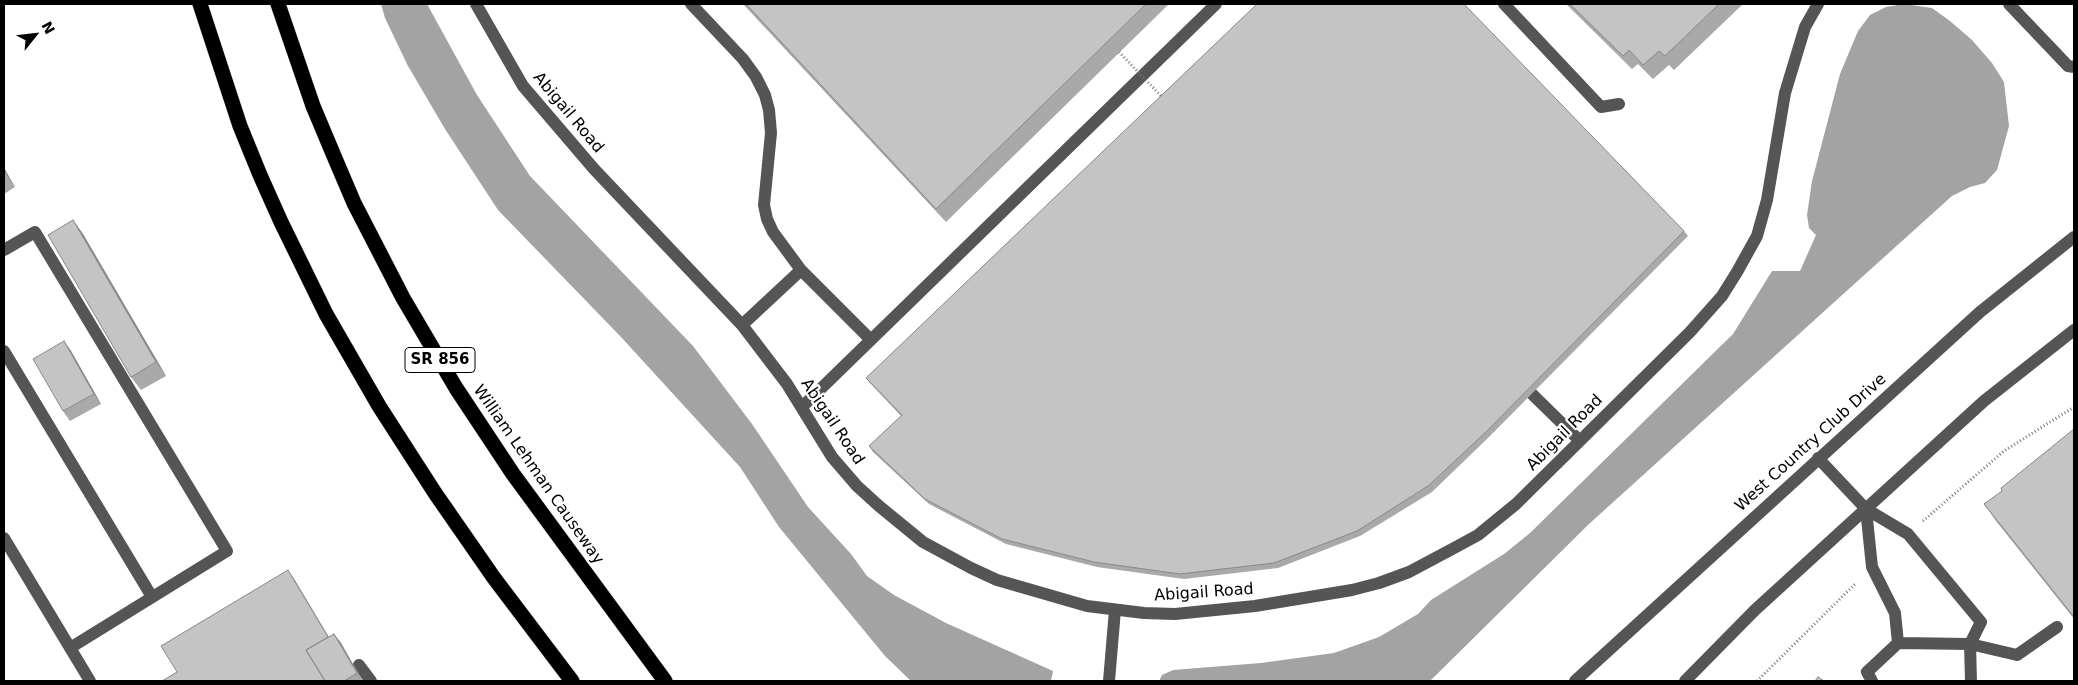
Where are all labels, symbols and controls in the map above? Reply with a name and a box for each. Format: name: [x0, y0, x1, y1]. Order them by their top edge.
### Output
north arrow: [10, 10, 60, 60]
text: N: [38, 19, 58, 37]
street label: Abigail Road: [529, 69, 607, 157]
road number: SR 856: [405, 348, 475, 372]
street label: West Country Club Drive: [1731, 370, 1891, 516]
street label: Abigail Road: [796, 375, 868, 469]
street label: William Lehman Causeway: [469, 382, 607, 568]
street label: Abigail Road: [1523, 391, 1607, 475]
street label: Abigail Road: [1154, 580, 1254, 606]

